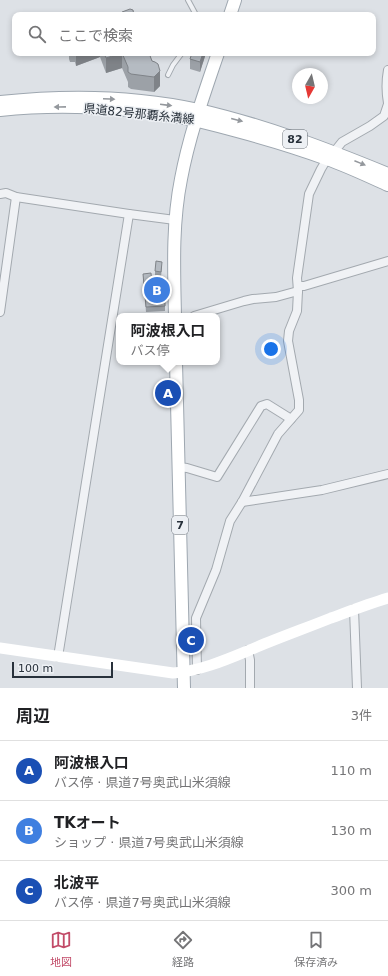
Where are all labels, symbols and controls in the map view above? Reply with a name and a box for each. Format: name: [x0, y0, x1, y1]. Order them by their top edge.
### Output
search box: [12, 12, 376, 56]
icon: search: [26, 23, 48, 45]
text: ここで検索: [58, 27, 133, 45]
north arrow: [292, 68, 328, 104]
one-way arrow: [103, 96, 116, 102]
street label: 県道82号那覇糸満線: [83, 101, 195, 127]
one-way arrow: [160, 102, 173, 108]
one-way arrow: [53, 104, 66, 110]
one-way arrow: [231, 117, 243, 123]
road number: 82: [283, 130, 307, 148]
one-way arrow: [354, 160, 366, 166]
pin: B: [144, 275, 170, 305]
popup: [116, 313, 220, 365]
text: 阿波根入口: [130, 322, 206, 340]
your location: [261, 339, 281, 359]
text: バス停: [130, 343, 170, 358]
pin: A: [155, 378, 181, 408]
road number: 7: [172, 516, 188, 534]
pin: C: [178, 625, 204, 655]
scale bar: [12, 660, 113, 679]
text: 100 m: [18, 662, 53, 675]
text: 周辺: [16, 706, 50, 726]
text: 3件: [351, 708, 372, 723]
text: 阿波根入口: [54, 754, 129, 772]
text: A: [24, 763, 34, 778]
text: 110 m: [330, 763, 372, 778]
text: バス停 · 県道7号奥武山米須線: [54, 775, 231, 790]
text: TKオート: [54, 814, 121, 832]
text: B: [24, 823, 34, 838]
text: 130 m: [330, 823, 372, 838]
text: ショップ · 県道7号奥武山米須線: [54, 835, 244, 850]
text: 北波平: [54, 874, 99, 892]
text: C: [24, 883, 34, 898]
text: 300 m: [330, 883, 372, 898]
text: バス停 · 県道7号奥武山米須線: [54, 895, 231, 910]
tab: 地図: [50, 929, 72, 969]
tab: 経路: [172, 929, 194, 969]
tab: 保存済み: [294, 929, 338, 969]

